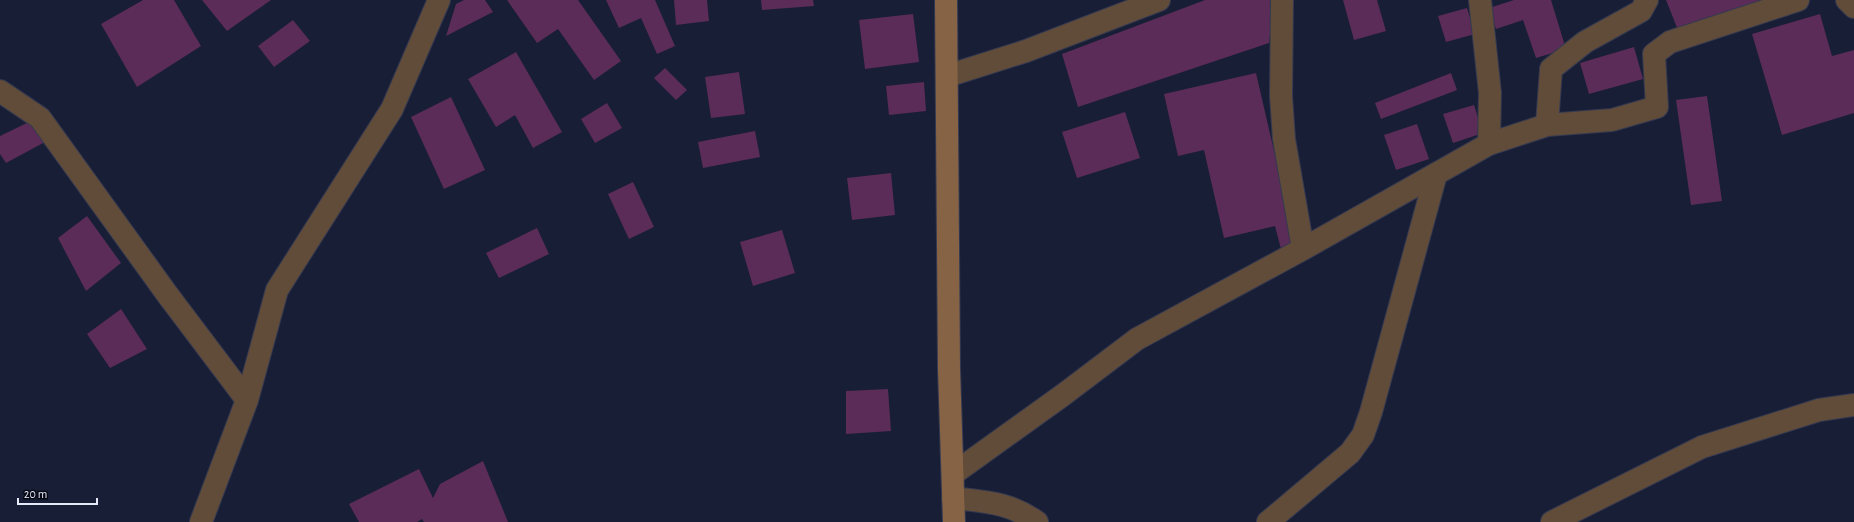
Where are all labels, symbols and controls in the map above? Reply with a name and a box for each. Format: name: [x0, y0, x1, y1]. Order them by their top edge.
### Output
scale bar: [18, 480, 97, 506]
text: 20 m: [24, 488, 47, 500]

